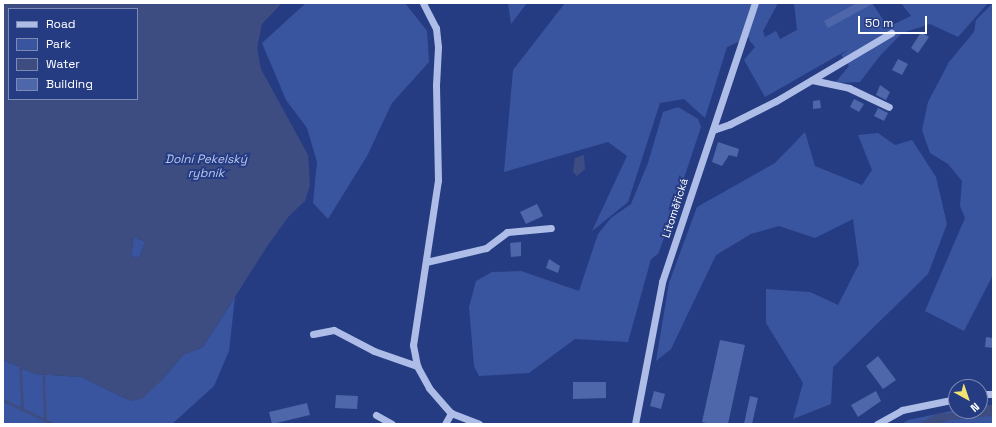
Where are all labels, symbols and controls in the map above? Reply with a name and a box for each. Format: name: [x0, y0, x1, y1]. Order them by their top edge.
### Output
legend: [8, 8, 138, 100]
scale bar: [860, 8, 929, 34]
text: 50 m: [865, 15, 893, 31]
text: Road: [46, 16, 75, 32]
text: Park: [46, 36, 71, 52]
text: Water: [46, 56, 80, 72]
text: Building: [46, 76, 93, 92]
water label: Dolní Pekelský rybník: [165, 153, 247, 181]
street label: Litoměřická: [659, 177, 691, 239]
north arrow: [948, 379, 988, 419]
text: N: [968, 400, 982, 415]

